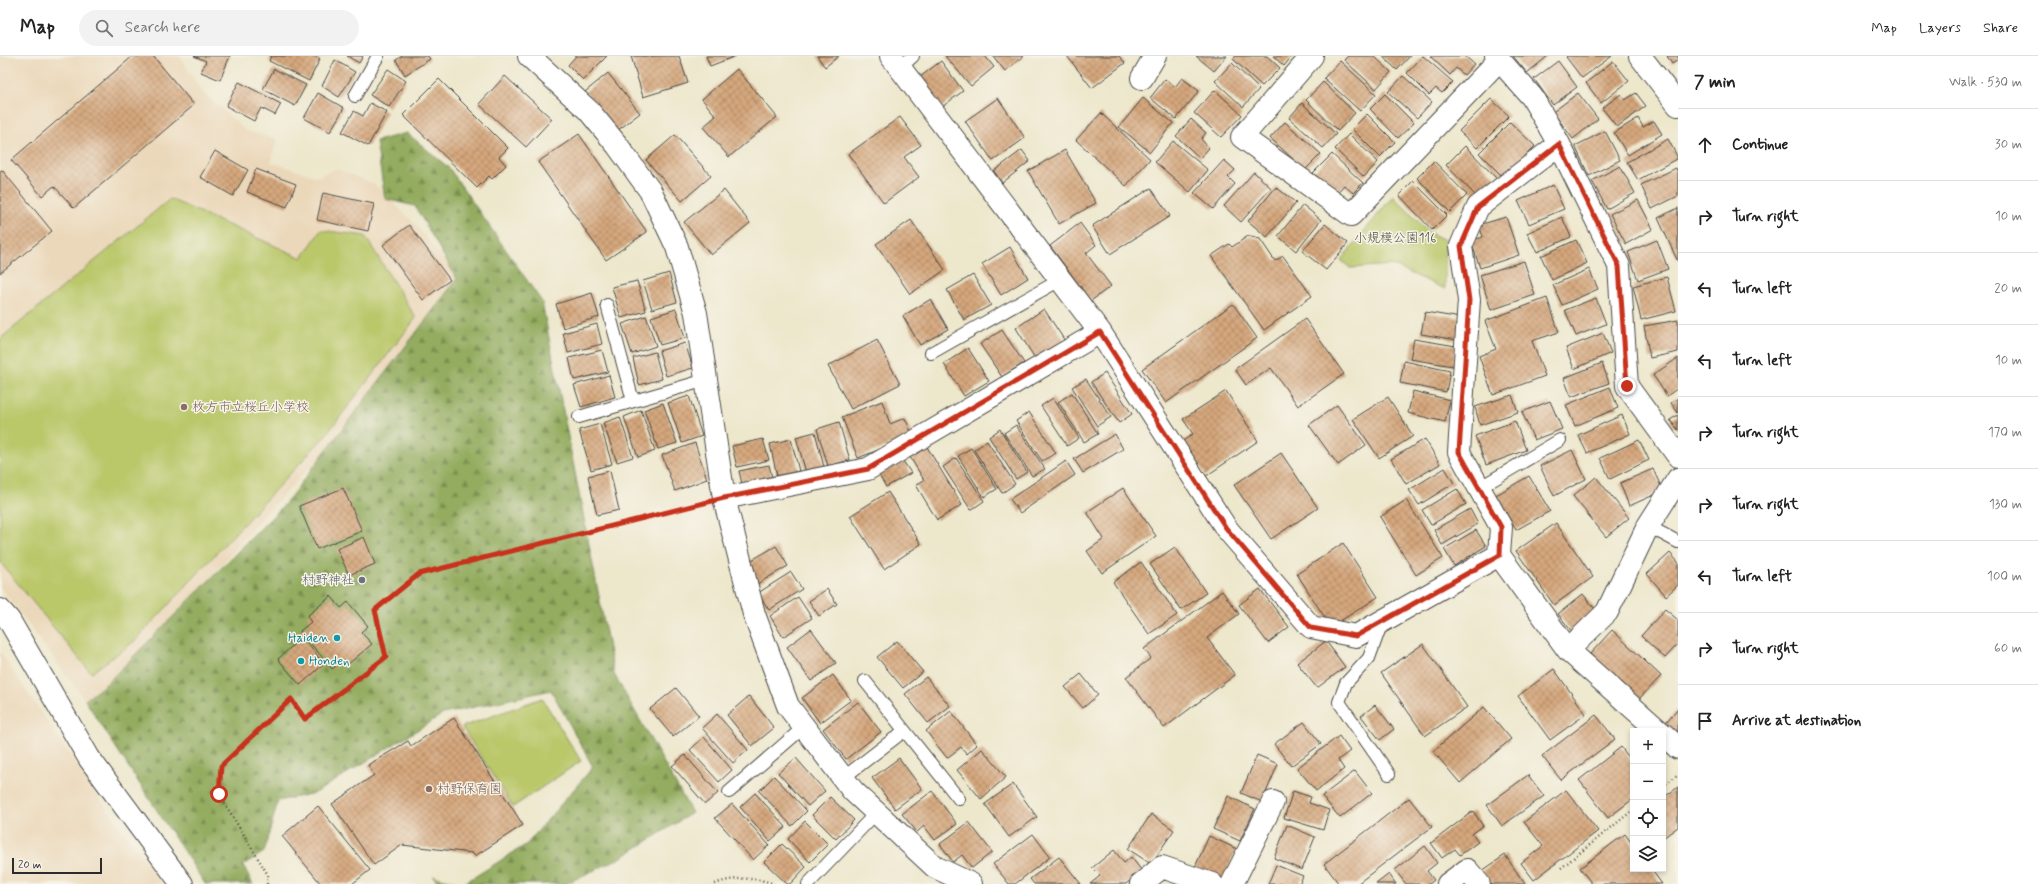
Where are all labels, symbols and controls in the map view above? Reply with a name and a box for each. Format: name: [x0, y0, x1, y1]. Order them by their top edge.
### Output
search box: [79, 10, 359, 46]
text: Map: [20, 15, 55, 40]
icon: search: [93, 17, 115, 39]
text: Search here: [125, 18, 200, 38]
text: Map: [1871, 19, 1897, 37]
text: Layers: [1919, 19, 1961, 37]
text: Share: [1983, 19, 2018, 37]
text: 7 min: [1694, 71, 1736, 93]
text: Walk · 530 m: [1949, 74, 2022, 91]
icon: ahead: [1694, 134, 1716, 156]
text: Continue: [1732, 135, 1788, 155]
text: 30 m: [1995, 136, 2022, 153]
icon: right: [1694, 206, 1716, 228]
text: Turn right: [1732, 207, 1799, 227]
text: 10 m: [1995, 208, 2022, 225]
park label: 小規模公園116: [1354, 230, 1436, 247]
icon: left: [1694, 278, 1716, 300]
text: Turn left: [1732, 279, 1792, 299]
text: 20 m: [1994, 280, 2022, 297]
icon: left: [1694, 350, 1716, 372]
text: Turn left: [1732, 351, 1792, 371]
text: 10 m: [1995, 352, 2022, 369]
route end: [1618, 377, 1636, 395]
place label: 枚方市立桜丘小学校: [192, 399, 309, 416]
marker: 枚方市立桜丘小学校: [179, 402, 189, 412]
icon: right: [1694, 422, 1716, 444]
text: Turn right: [1732, 423, 1799, 443]
text: 170 m: [1988, 424, 2022, 441]
icon: right: [1694, 494, 1716, 516]
text: Turn right: [1732, 495, 1799, 515]
text: 130 m: [1989, 496, 2022, 513]
icon: left: [1694, 566, 1716, 588]
text: Turn left: [1732, 567, 1792, 587]
text: 100 m: [1987, 568, 2022, 585]
place label: 村野神社: [302, 572, 354, 589]
marker: 村野神社: [357, 575, 367, 585]
place label: Haiden: [288, 630, 329, 647]
marker: Haiden: [332, 633, 342, 643]
icon: right: [1694, 638, 1716, 660]
text: Turn right: [1732, 639, 1799, 659]
text: 60 m: [1994, 640, 2022, 657]
place label: Honden: [309, 653, 350, 670]
marker: Honden: [296, 656, 306, 666]
icon: arrive: [1694, 710, 1716, 732]
text: Arrive at destination: [1732, 711, 1861, 731]
map controls: [1630, 728, 1666, 872]
button: +: [1630, 728, 1666, 764]
button: −: [1630, 764, 1666, 800]
place label: 村野保育園: [437, 781, 502, 798]
marker: 村野保育園: [424, 784, 434, 794]
route start: [210, 785, 228, 803]
button: locate: [1630, 800, 1666, 836]
button: layers: [1630, 836, 1666, 872]
scale bar: [12, 856, 102, 875]
text: 20 m: [18, 858, 41, 872]

